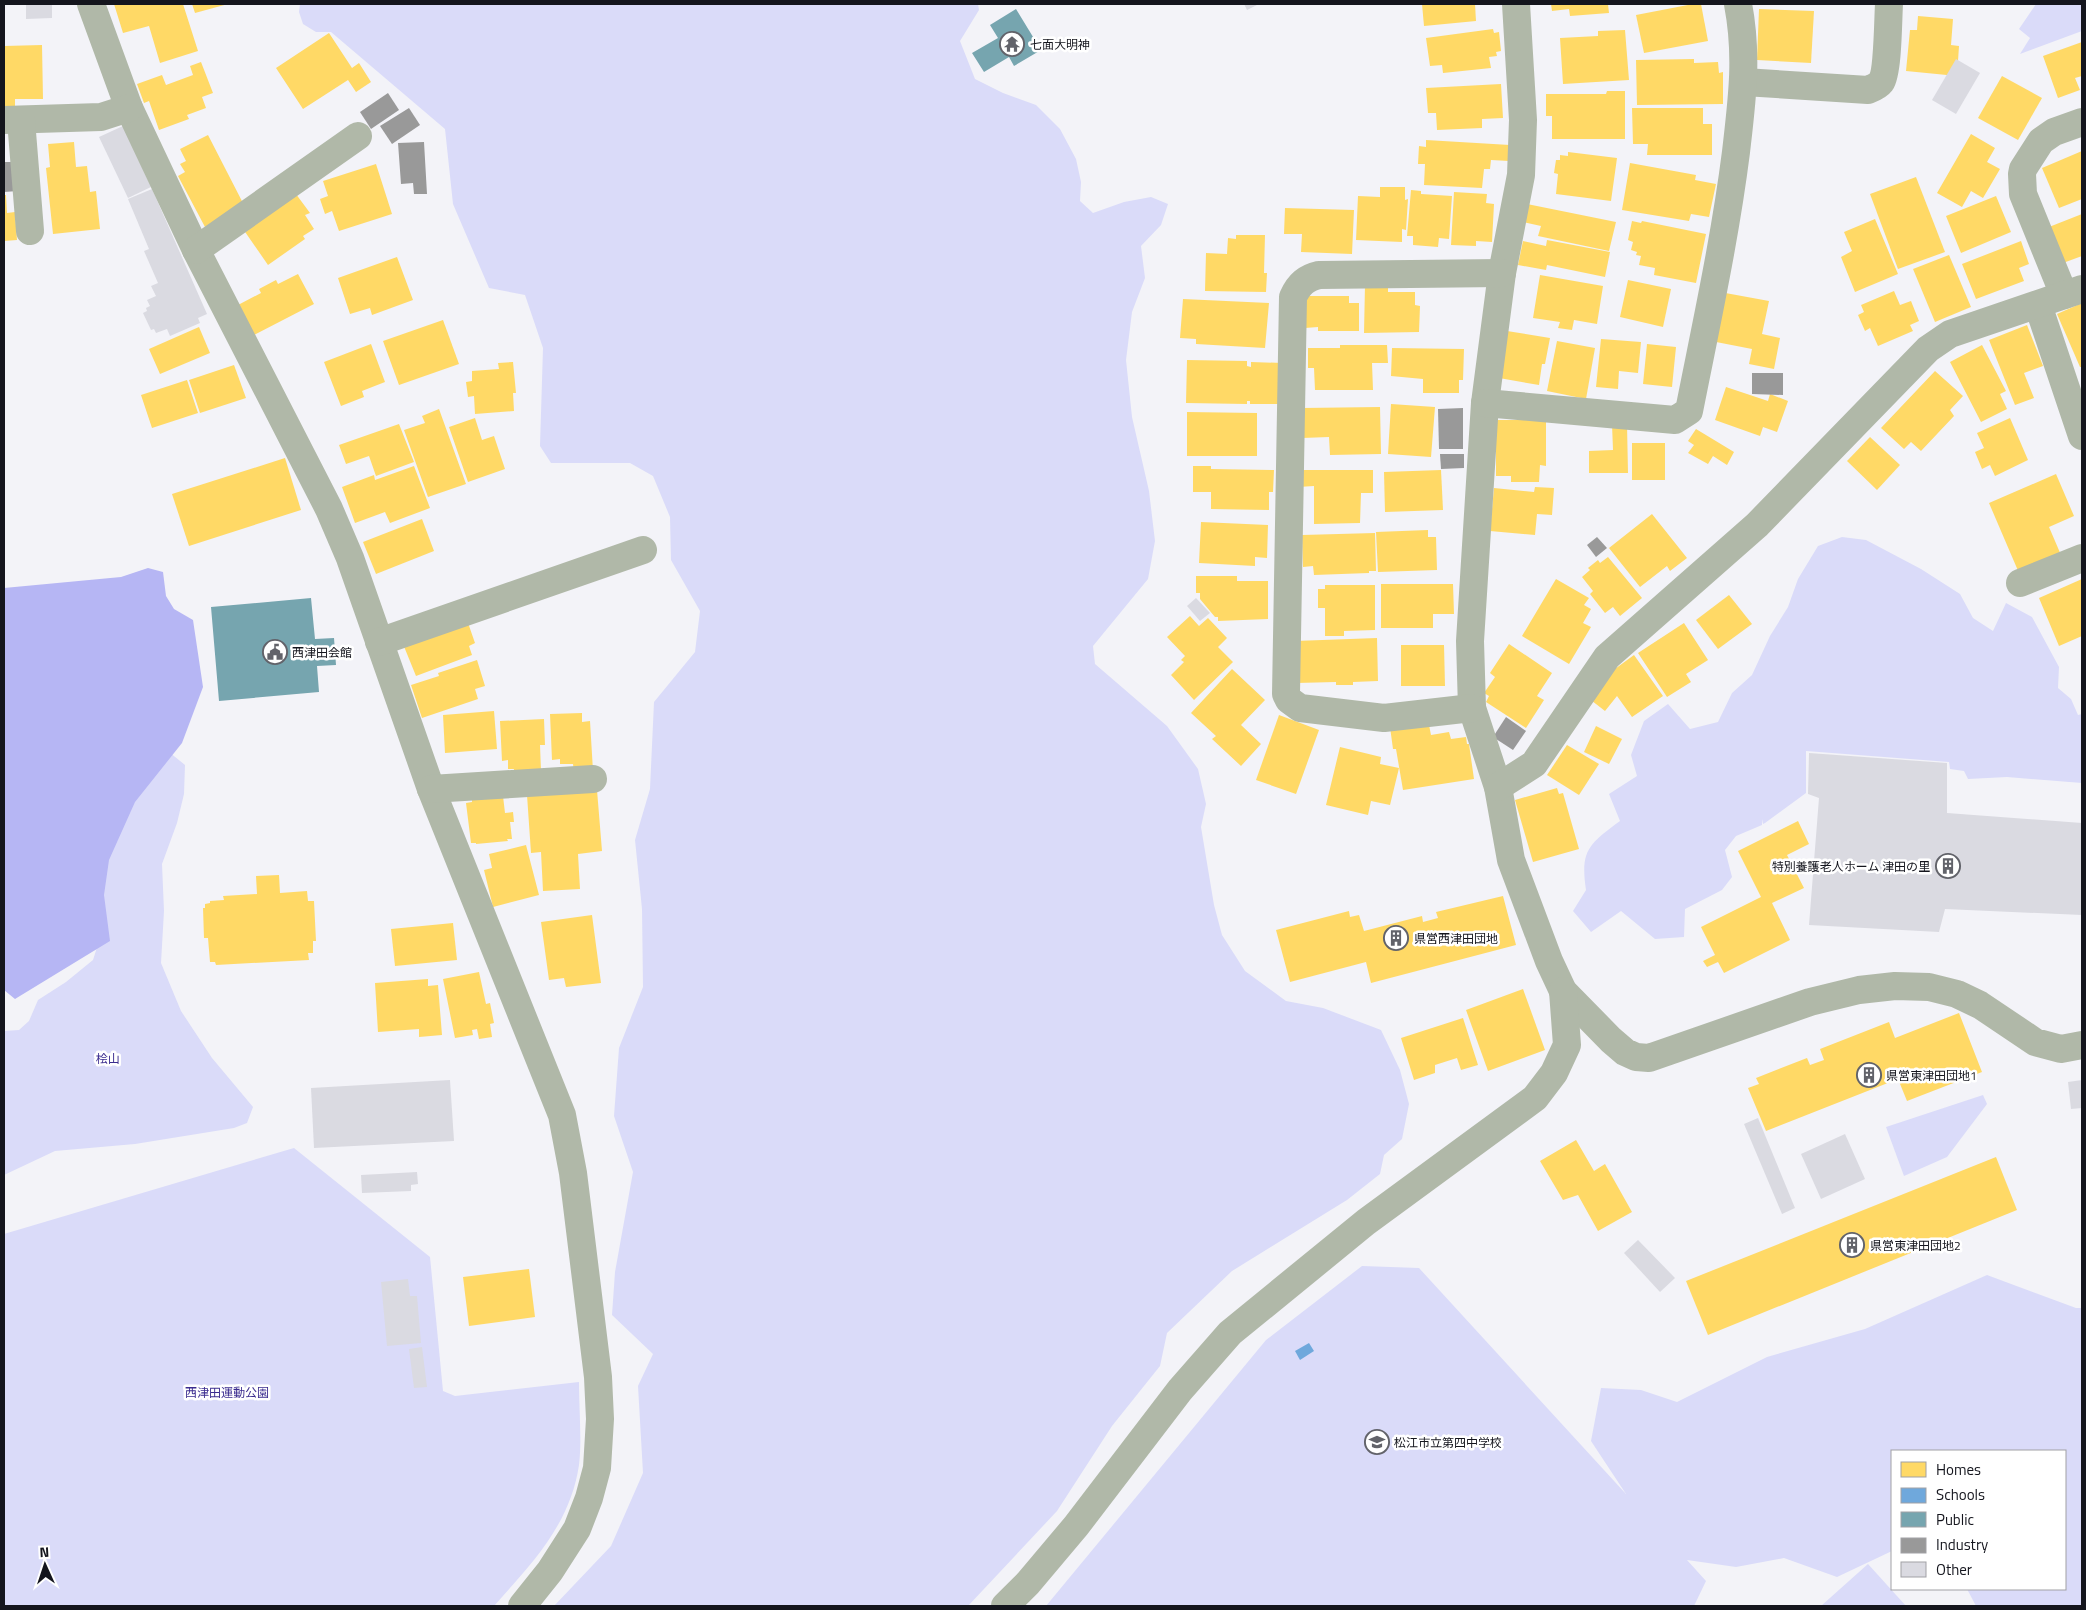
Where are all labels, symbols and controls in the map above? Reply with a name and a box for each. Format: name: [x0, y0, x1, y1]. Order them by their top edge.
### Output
temple icon: 七面大明神: [999, 31, 1025, 57]
place label: 七面大明神: [1030, 35, 1090, 54]
public building icon: 西津田会館: [262, 639, 288, 665]
place label: 西津田会館: [292, 643, 352, 662]
building icon: 特別養護老人ホーム 津田の里: [1935, 853, 1961, 879]
place label: 特別養護老人ホーム 津田の里: [1772, 857, 1930, 876]
building icon: 県営西津田団地: [1383, 925, 1409, 951]
place label: 県営西津田団地: [1414, 929, 1498, 948]
park label: 桧山: [96, 1049, 120, 1068]
building icon: 県営東津田団地1: [1856, 1062, 1882, 1088]
place label: 県営東津田団地1: [1886, 1066, 1977, 1085]
building icon: 県営東津田団地2: [1839, 1232, 1865, 1258]
place label: 県営東津田団地2: [1870, 1236, 1961, 1255]
park label: 西津田運動公園: [185, 1383, 269, 1402]
school or university icon: 松江市立第四中学校: [1364, 1429, 1390, 1455]
place label: 松江市立第四中学校: [1394, 1433, 1502, 1452]
legend: [1891, 1450, 2066, 1590]
text: Homes: [1936, 1458, 1981, 1481]
text: Schools: [1936, 1483, 1985, 1506]
text: Public: [1936, 1508, 1974, 1531]
text: Industry: [1936, 1533, 1988, 1556]
north arrow: [20, 1540, 70, 1590]
text: N: [39, 1541, 50, 1562]
text: Other: [1936, 1558, 1972, 1581]

